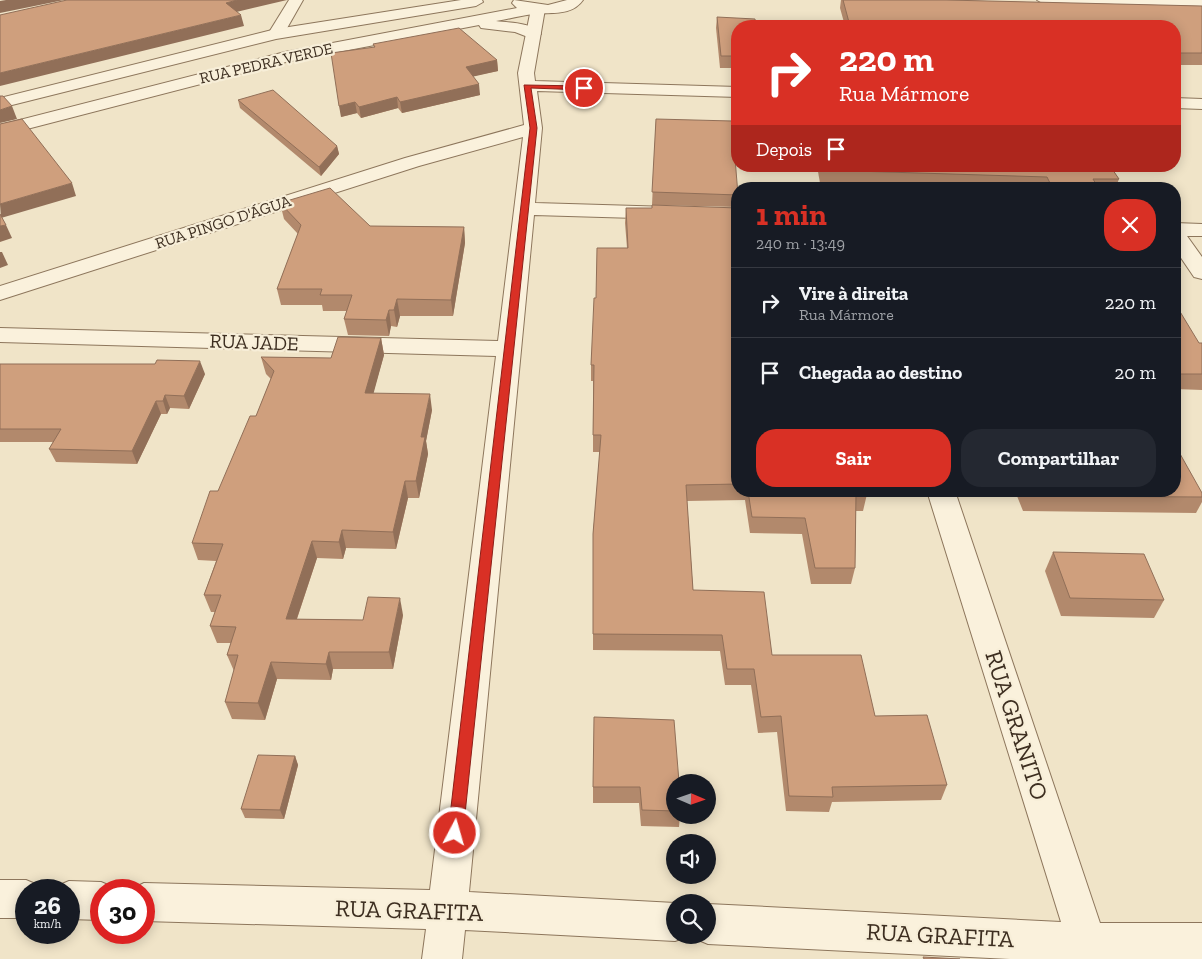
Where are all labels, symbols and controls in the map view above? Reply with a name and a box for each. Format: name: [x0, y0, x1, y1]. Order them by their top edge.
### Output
street label: RUA PEDRA VERDE: [197, 38, 335, 88]
text: 220 m: [839, 38, 934, 80]
icon: right: [756, 40, 821, 105]
pin: [563, 67, 605, 109]
icon: arrive: [570, 74, 598, 102]
text: Rua Mármore: [839, 80, 969, 107]
icon: arrive: [822, 135, 850, 163]
text: Depois: [756, 138, 812, 161]
street label: RUA PINGO D'ÁGUA: [153, 191, 294, 253]
text: 1 min: [756, 197, 827, 233]
button: close: [1104, 199, 1156, 251]
text: 240 m · 13:49: [756, 234, 845, 253]
text: Vire à direita: [799, 282, 908, 305]
icon: right: [756, 289, 784, 317]
text: 220 m: [1105, 291, 1156, 314]
text: Rua Mármore: [799, 305, 894, 324]
street label: RUA JADE: [209, 328, 299, 356]
icon: arrive: [756, 359, 784, 387]
text: Chegada ao destino: [799, 361, 962, 384]
text: 20 m: [1115, 361, 1156, 384]
button: Sair: [756, 429, 951, 487]
button: Compartilhar: [961, 429, 1156, 487]
street label: RUA GRANITO: [979, 647, 1055, 803]
north arrow: [666, 774, 716, 824]
map controls: [666, 774, 716, 944]
position arrow: [428, 806, 480, 858]
button: sound: [666, 834, 716, 884]
speed limit sign: 30: [90, 879, 155, 944]
text: 26: [34, 890, 61, 920]
street label: RUA GRAFITA: [335, 893, 484, 927]
button: search: [666, 894, 716, 944]
text: km/h: [34, 917, 61, 931]
street label: RUA GRAFITA: [865, 917, 1015, 953]

